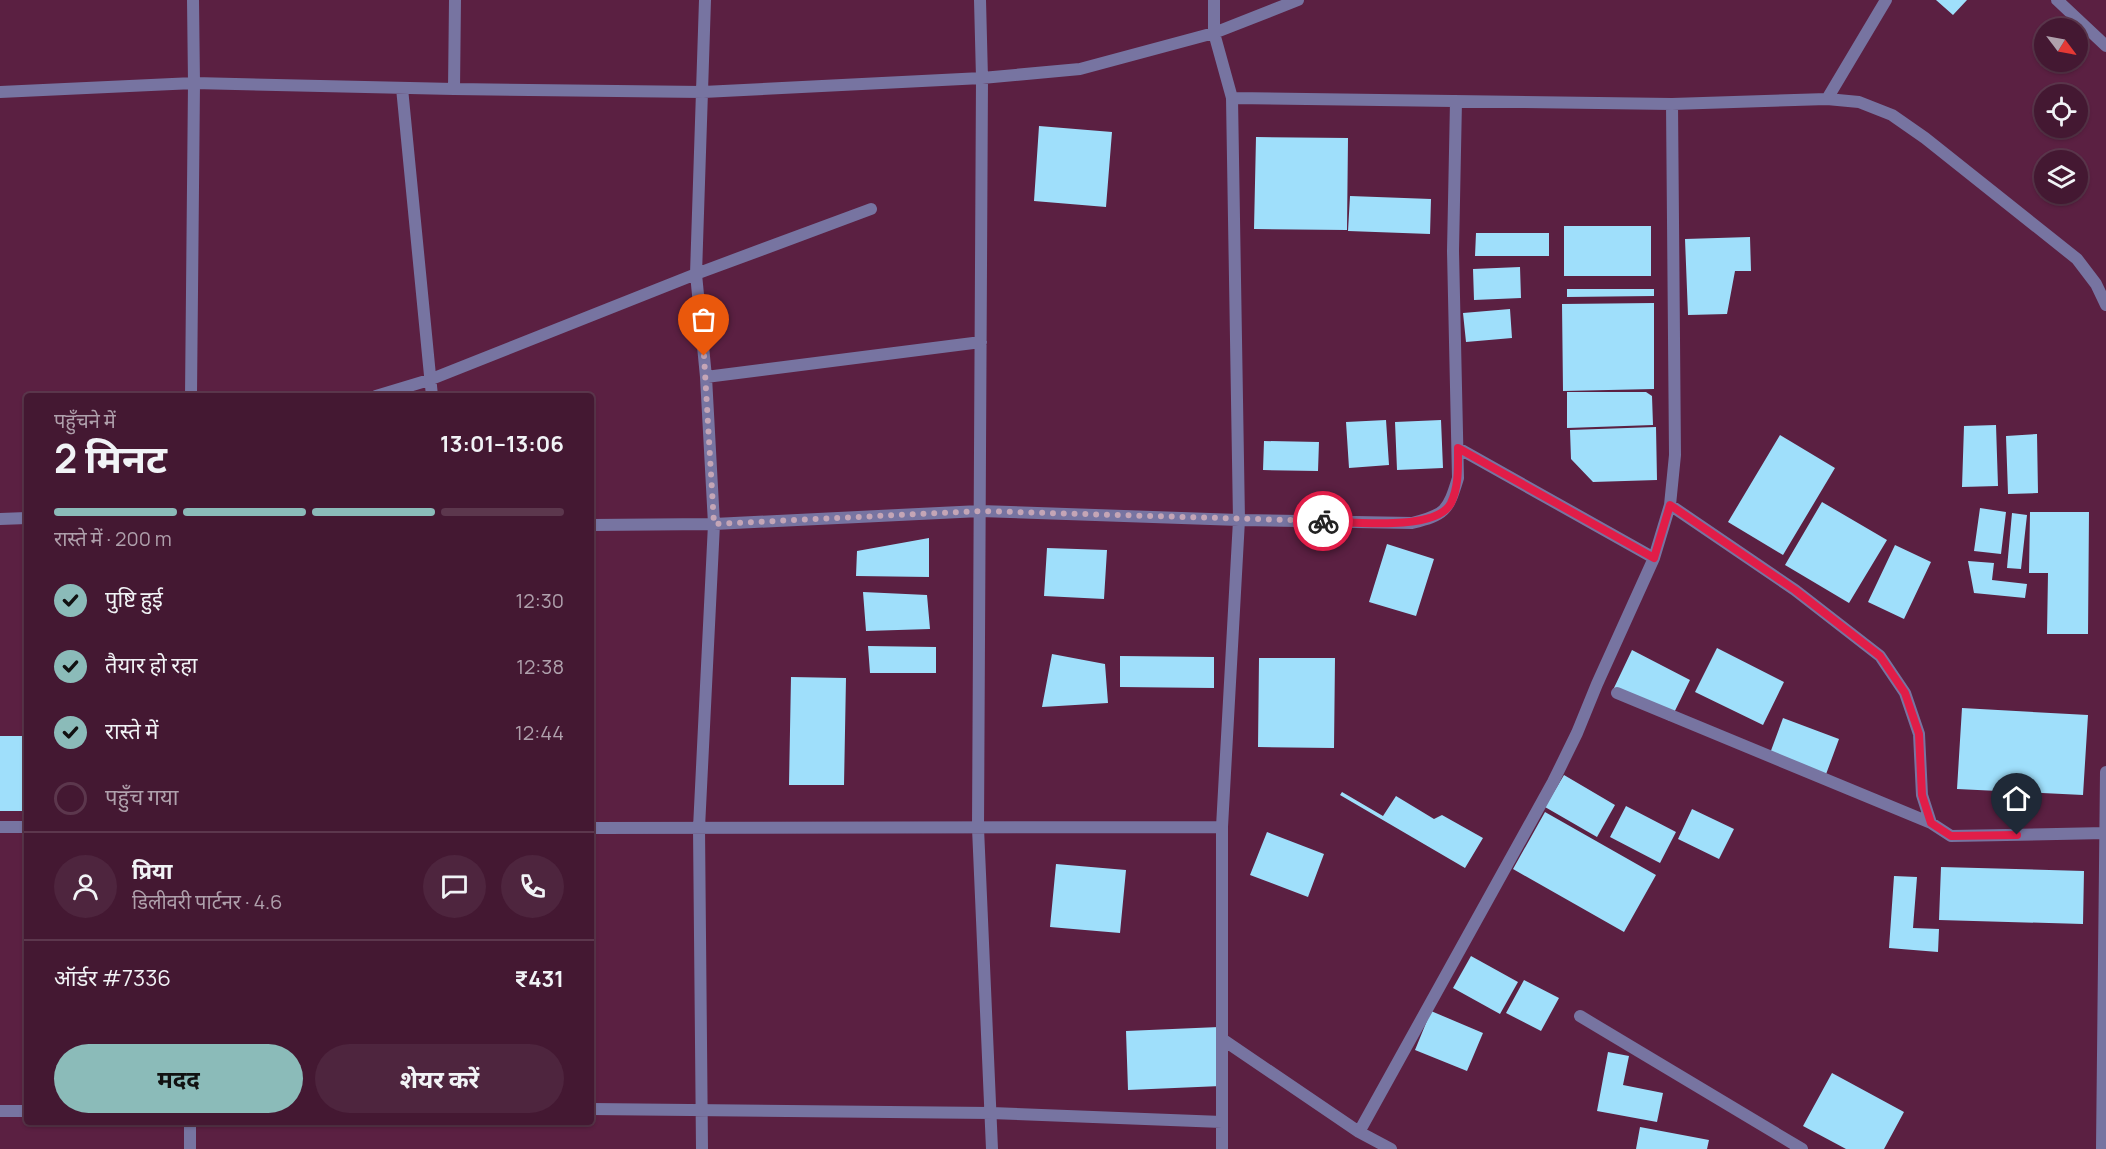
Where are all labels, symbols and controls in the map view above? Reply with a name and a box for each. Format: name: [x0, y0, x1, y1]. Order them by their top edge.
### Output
north arrow: [2034, 18, 2088, 72]
map controls: [2034, 18, 2088, 204]
button: locate: [2034, 84, 2088, 138]
button: layers: [2034, 150, 2088, 204]
pin: [678, 294, 729, 356]
icon: bag: [687, 303, 720, 336]
text: पहुँचने में: [54, 407, 116, 434]
text: 13:01–13:06: [440, 429, 564, 459]
text: 2 मिनट: [54, 431, 167, 485]
courier: [1293, 491, 1353, 551]
icon: bike: [1307, 505, 1340, 538]
text: रास्ते में · 200 m: [54, 525, 172, 552]
icon: check: [54, 584, 87, 617]
text: पुष्टि हुई: [105, 584, 163, 614]
text: 12:30: [516, 587, 564, 614]
icon: check: [54, 650, 87, 683]
text: तैयार हो रहा: [105, 650, 198, 680]
text: 12:38: [516, 653, 564, 680]
icon: check: [54, 716, 87, 749]
text: रास्ते में: [105, 716, 158, 746]
text: 12:44: [515, 719, 564, 746]
pin: [1991, 773, 2042, 835]
text: पहुँच गया: [105, 782, 178, 812]
icon: home: [2000, 782, 2033, 815]
button: person: [54, 855, 117, 918]
button: chat: [423, 855, 486, 918]
button: phone: [501, 855, 564, 918]
text: प्रिया: [132, 856, 172, 886]
text: डिलीवरी पार्टनर · 4.6: [132, 888, 282, 915]
text: ऑर्डर #7336: [54, 963, 171, 993]
text: ₹431: [515, 964, 564, 994]
button: मदद: [54, 1044, 303, 1113]
button: शेयर करें: [315, 1044, 564, 1113]

